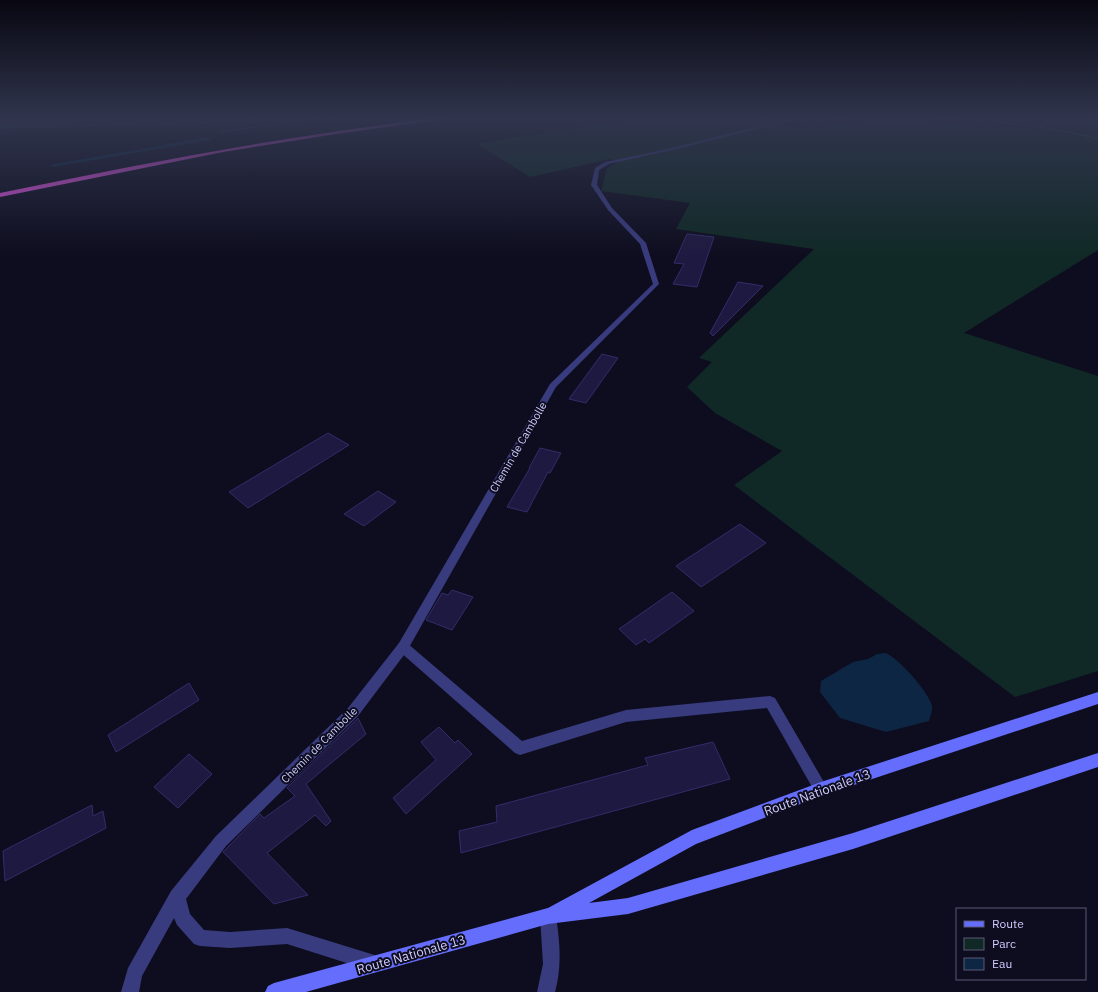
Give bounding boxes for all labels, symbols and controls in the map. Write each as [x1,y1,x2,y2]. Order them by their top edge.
street label: Chemin de Cambolle [486,399,550,495]
street label: Chemin de Cambolle [278,704,360,786]
street label: Route Nationale 13 [761,765,873,820]
legend [956,908,1086,980]
text: Route [992,916,1024,931]
street label: Route Nationale 13 [355,931,468,978]
text: Parc [992,936,1016,951]
text: Eau [992,956,1012,971]

